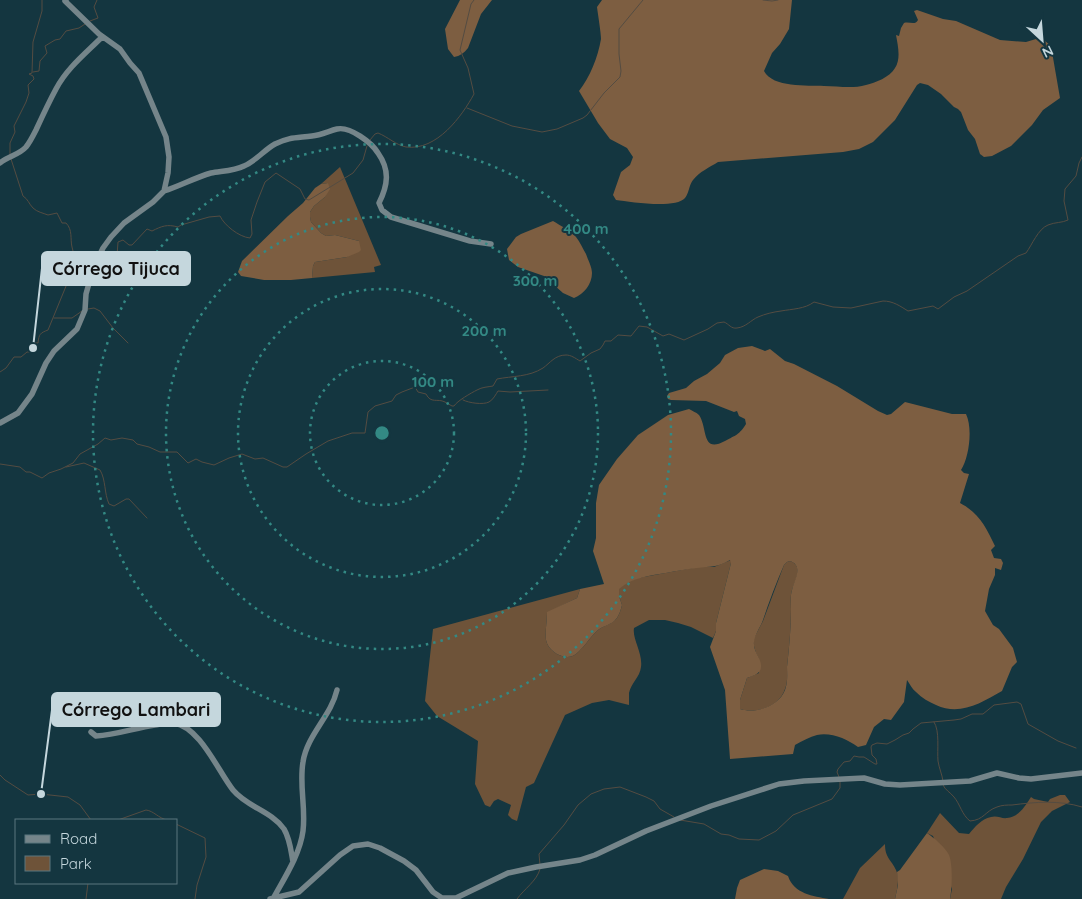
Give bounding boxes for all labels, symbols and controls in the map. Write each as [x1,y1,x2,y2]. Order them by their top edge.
north arrow [1017,15,1067,65]
text: N [1039,41,1056,62]
text: 400 m [563,219,609,238]
callout: Córrego Tijuca [42,252,190,285]
text: Córrego Tijuca [52,257,180,280]
text: 300 m [513,271,557,290]
text: 200 m [462,321,507,340]
text: 100 m [412,372,454,391]
centre of rings [373,424,391,442]
callout: Córrego Lambari [52,693,220,726]
text: Córrego Lambari [62,698,210,721]
legend [15,819,178,884]
text: Road [60,829,97,848]
text: Park [60,854,92,873]

